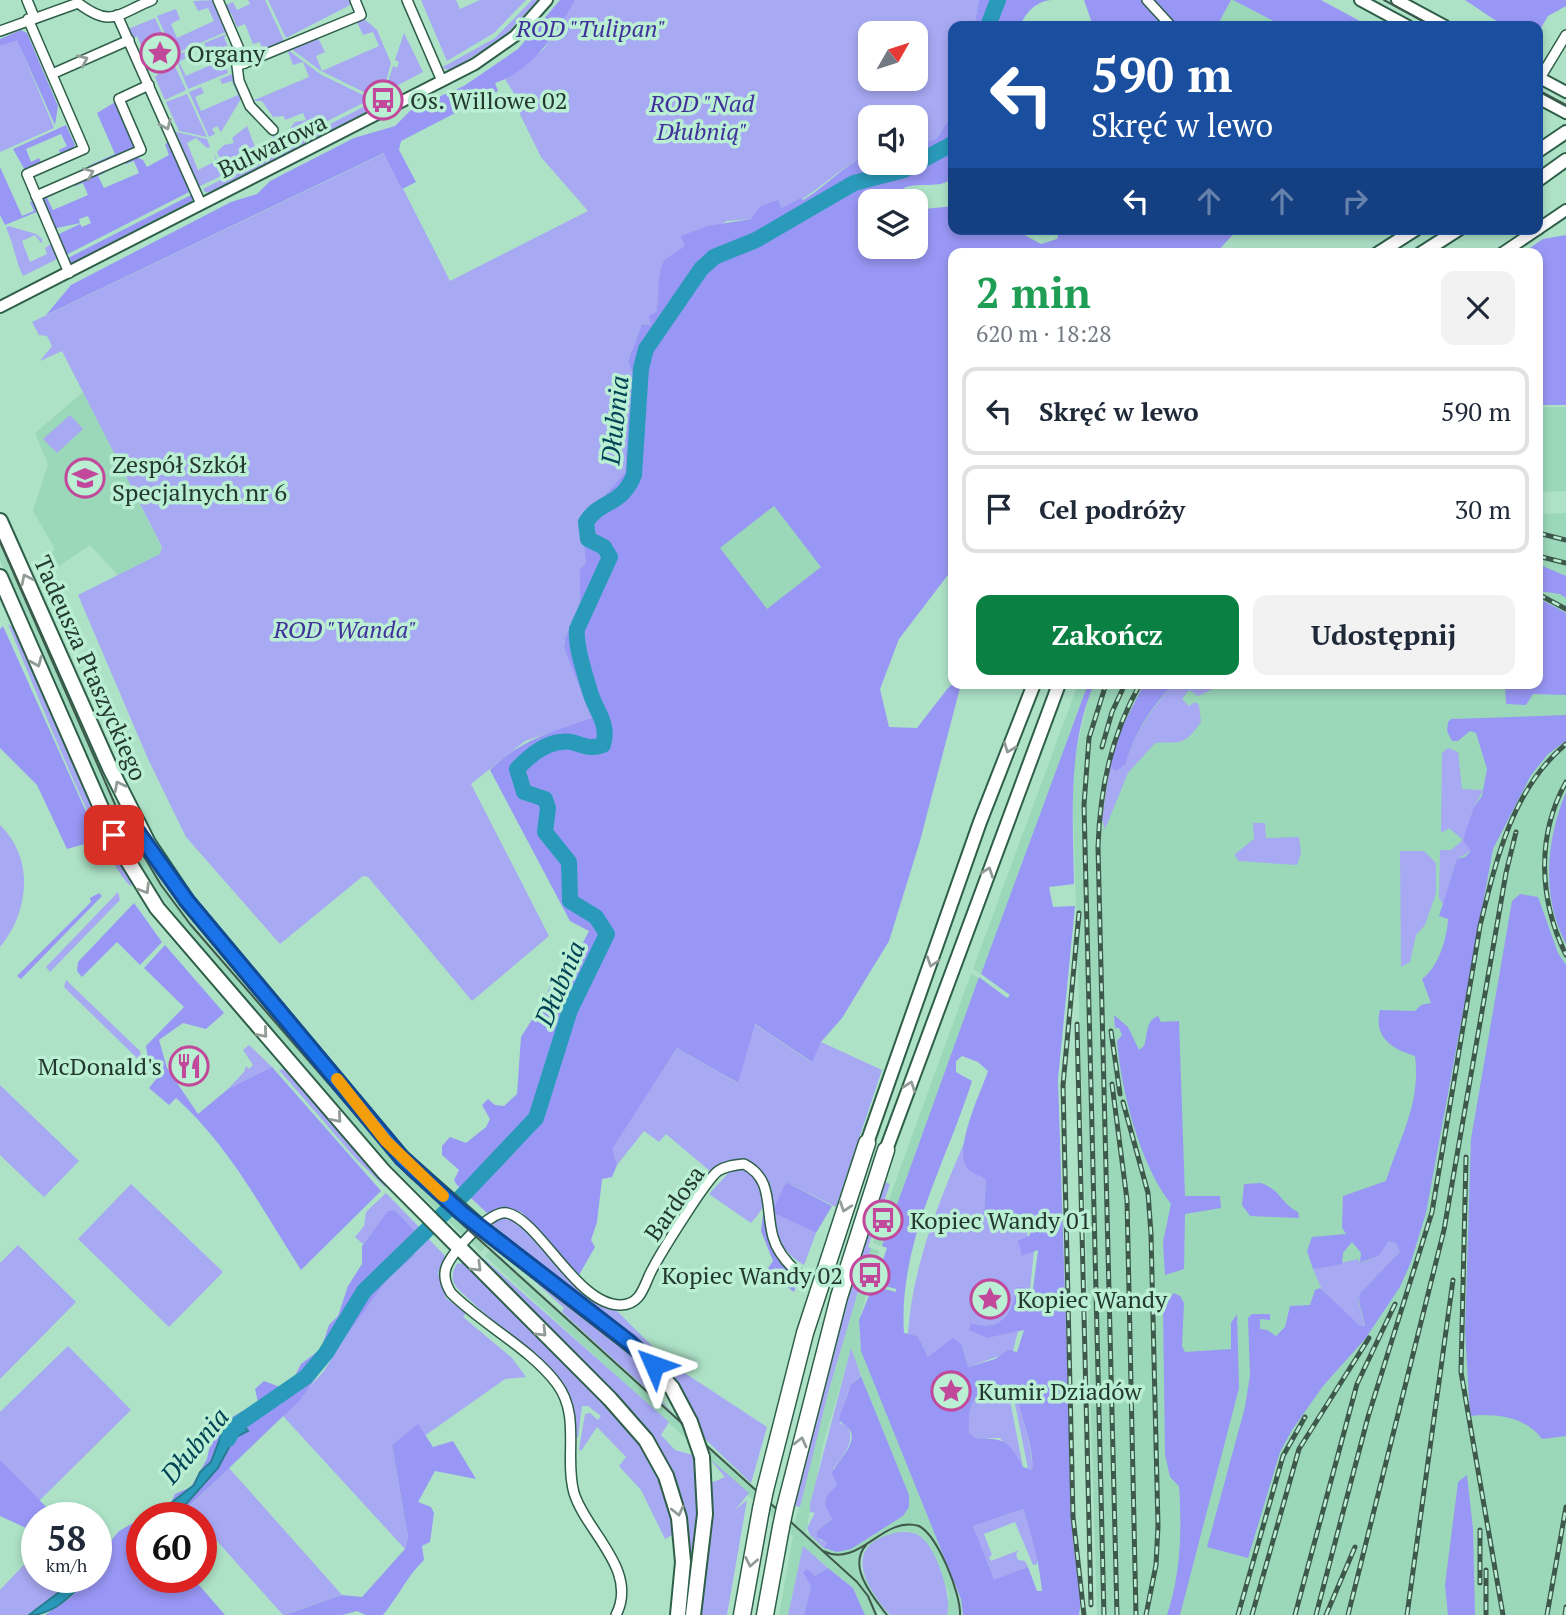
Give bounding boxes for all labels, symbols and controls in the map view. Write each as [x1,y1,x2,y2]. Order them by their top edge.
park label: ROD "Tulipan" [515,12,666,44]
north arrow [858,21,928,91]
map controls [858,21,928,259]
place icon: Organy [139,32,181,74]
place label: Organy [187,37,266,69]
text: 590 m [1091,41,1233,106]
icon: left [976,49,1067,140]
one-way arrow [76,54,89,68]
bus stop icon: Os. Willowe 02 [362,79,404,121]
place label: Os. Willowe 02 [410,84,567,116]
park label: ROD "Nad Dłubnią" [649,87,756,147]
text: Skręć w lewo [1091,104,1273,146]
street label: Bulwarowa [212,105,332,185]
button: sound [858,105,928,175]
one-way arrow [158,117,172,130]
one-way arrow [82,167,94,181]
icon: left [1117,182,1155,220]
icon: ahead [1190,182,1228,220]
icon: ahead [1263,182,1301,220]
icon: right [1336,182,1374,220]
button: layers [858,189,928,259]
text: 2 min [976,264,1091,320]
button: close [1441,271,1515,345]
text: 620 m · 18:28 [976,318,1111,349]
water label: Dłubnia [592,374,636,467]
icon: left [980,392,1018,430]
text: Skręć w lewo [1039,394,1199,428]
text: 590 m [1441,394,1511,428]
place label: Zespół Szkół Specjalnych nr 6 [112,448,287,508]
school or university icon: Zespół Szkół Specjalnych nr 6 [64,457,106,499]
icon: arrive [980,490,1018,528]
text: Cel podróży [1039,492,1185,526]
text: 30 m [1455,492,1511,526]
street label: Tadeusza Ptaszyckiego [27,550,155,786]
one-way arrow [20,574,34,586]
button: Zakończ [976,595,1239,675]
button: Udostępnij [1253,595,1515,675]
park label: ROD "Wanda" [273,613,416,645]
one-way arrow [29,654,43,667]
one-way arrow [1003,741,1017,753]
one-way arrow [113,781,127,793]
pin [84,805,144,865]
icon: arrive [95,816,133,854]
one-way arrow [979,867,993,879]
one-way arrow [136,882,149,895]
water label: Dłubnia [526,935,592,1032]
one-way arrow [926,955,940,967]
one-way arrow [255,1025,267,1038]
restaurant icon: McDonald's [168,1045,210,1087]
place label: McDonald's [38,1050,162,1082]
one-way arrow [902,1080,916,1092]
one-way arrow [329,1110,341,1123]
street label: Bardosa [636,1159,712,1247]
bus stop icon: Kopiec Wandy 01 [862,1199,904,1241]
one-way arrow [839,1200,853,1213]
place label: Kopiec Wandy 01 [910,1204,1092,1236]
bus stop icon: Kopiec Wandy 02 [849,1254,891,1296]
one-way arrow [468,1258,481,1271]
place label: Kopiec Wandy 02 [661,1259,843,1291]
place icon: Kopiec Wandy [969,1278,1011,1320]
place label: Kopiec Wandy [1017,1283,1168,1315]
one-way arrow [534,1324,547,1337]
position arrow [617,1328,691,1402]
place icon: Kumir Dziadów [930,1370,972,1412]
place label: Kumir Dziadów [978,1375,1142,1407]
water label: Dłubnia [152,1400,236,1491]
one-way arrow [793,1436,807,1448]
speed limit sign: 60 [126,1502,217,1593]
one-way arrow [669,1505,684,1517]
text: 58 [47,1515,86,1561]
text: km/h [46,1553,87,1577]
one-way arrow [745,1556,760,1568]

